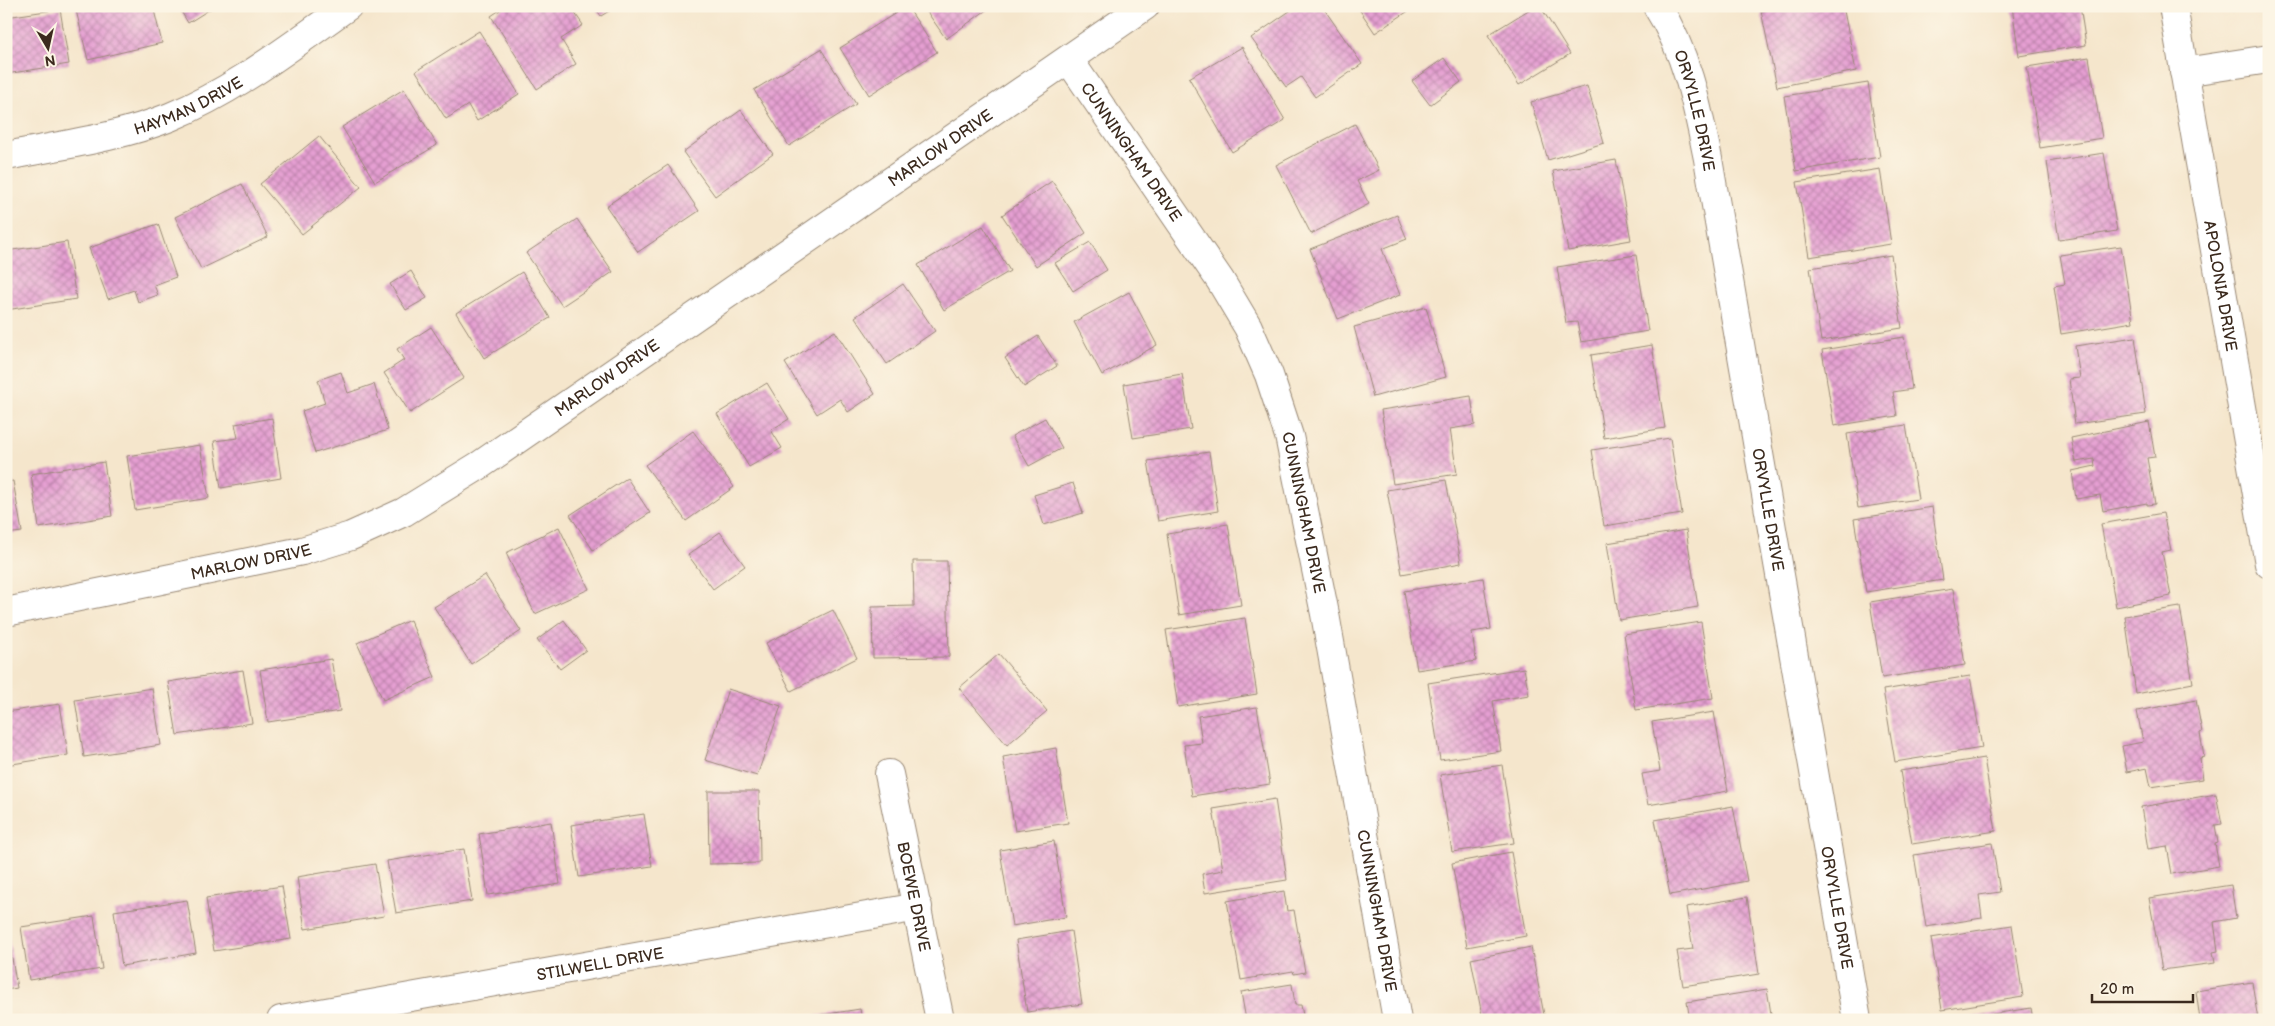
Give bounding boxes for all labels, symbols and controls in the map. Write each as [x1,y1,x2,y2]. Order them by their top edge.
north arrow [22,22,72,72]
street label: ORVYLLE DRIVE [1669,48,1718,173]
text: N [43,51,56,70]
street label: HAYMAN DRIVE [132,73,247,140]
street label: CUNNINGHAM DRIVE [1076,79,1185,225]
street label: MARLOW DRIVE [885,106,997,191]
street label: APOLONIA DRIVE [2199,219,2240,353]
street label: MARLOW DRIVE [552,336,664,421]
street label: CUNNINGHAM DRIVE [1277,430,1329,595]
street label: ORVYLLE DRIVE [1747,447,1787,573]
street label: MARLOW DRIVE [189,541,314,585]
street label: CUNNINGHAM DRIVE [1352,828,1400,993]
street label: BOEWE DRIVE [892,840,934,953]
street label: ORVYLLE DRIVE [1816,845,1856,971]
street label: STILWELL DRIVE [535,944,665,985]
scale bar [2092,971,2194,1003]
text: 20 m [2100,980,2134,999]

